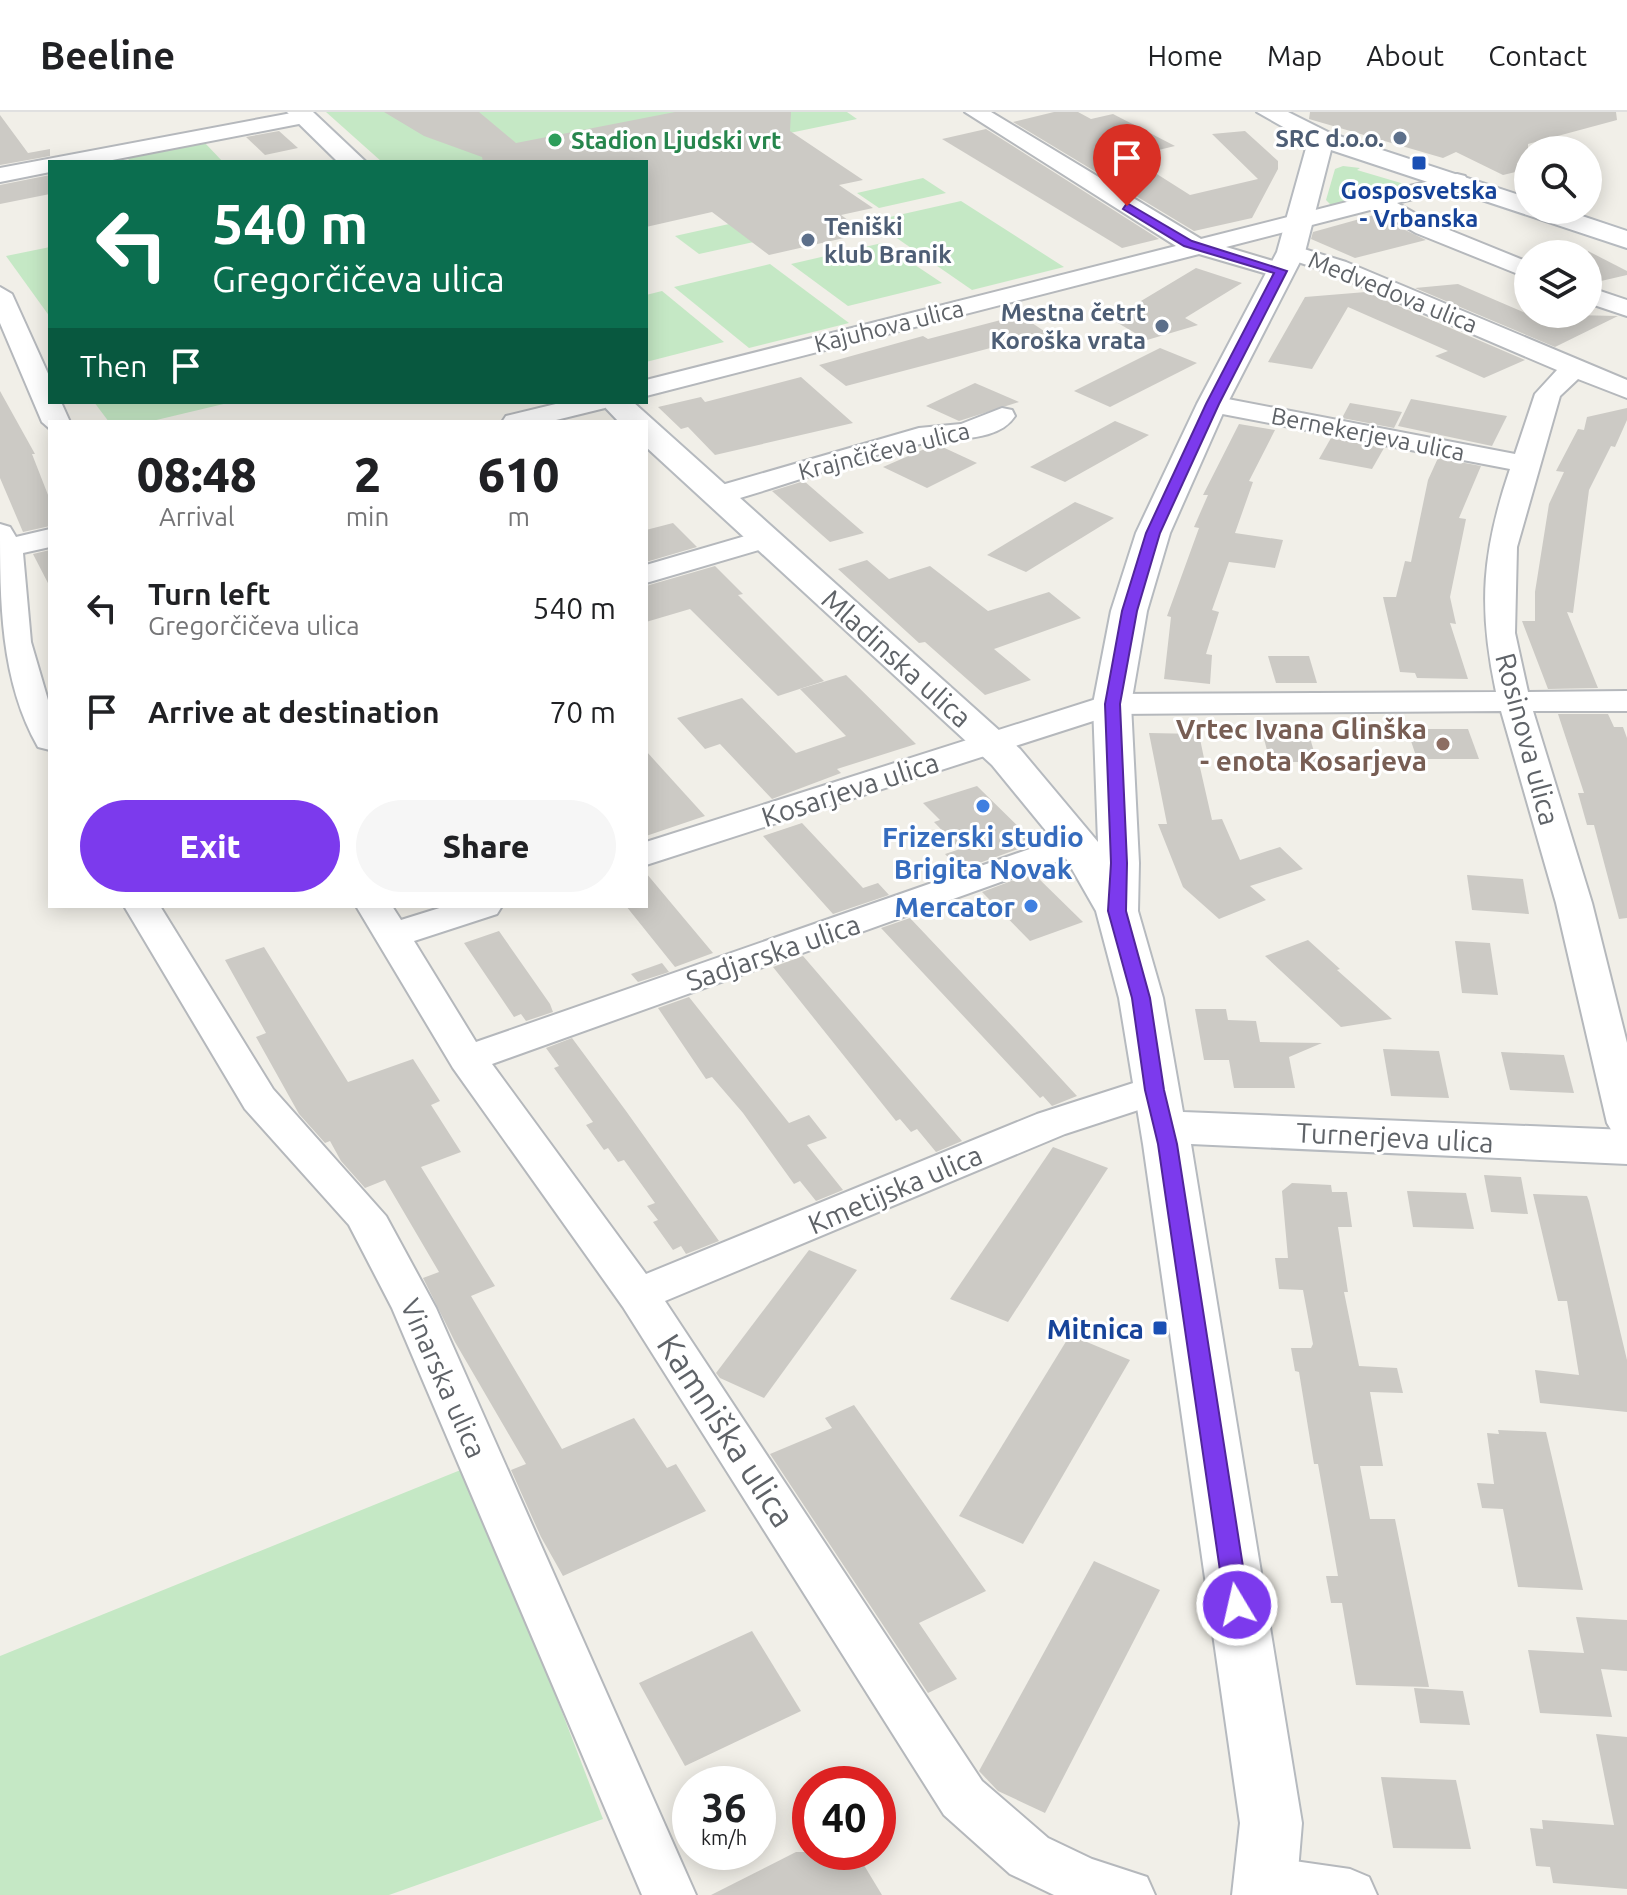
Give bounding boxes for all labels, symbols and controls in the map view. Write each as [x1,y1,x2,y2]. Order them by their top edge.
text: Beeline [40,34,175,76]
text: Home [1148,40,1223,71]
text: Map [1267,40,1322,71]
text: About [1366,40,1444,71]
text: Contact [1488,40,1587,71]
pin [1093,124,1161,206]
place label: SRC d.o.o. [1275,125,1384,152]
place label: Stadion Ljudski vrt [571,127,781,154]
marker: SRC d.o.o. [1391,129,1409,147]
marker: Stadion Ljudski vrt [546,131,564,149]
icon: arrive [1105,136,1149,180]
map controls [1514,136,1602,328]
button: search [1514,136,1602,224]
marker: Gosposvetska - Vrbanska [1410,154,1428,172]
place label: Gosposvetska - Vrbanska [1341,177,1497,232]
icon: left [80,192,184,296]
text: 540 m [212,192,368,255]
place label: Teniški klub Branik [824,213,952,268]
marker: Teniški klub Branik [799,231,817,249]
button: layers [1514,240,1602,328]
street label: Medvedova ulica [1305,246,1481,338]
text: Gregorčičeva ulica [212,258,505,299]
street label: Kajuhova ulica [812,294,966,358]
place label: Mestna četrt Koroška vrata [990,299,1146,354]
marker: Mestna četrt Koroška vrata [1153,317,1171,335]
icon: arrive [164,344,208,388]
text: Then [80,349,148,383]
street label: Bernekerjeva ulica [1269,402,1467,466]
street label: Krajnčičeva ulica [796,417,972,485]
text: 08:48 [137,447,257,501]
text: 2 [354,447,381,501]
text: 610 [478,447,559,501]
text: Arrival [159,502,235,531]
text: min [346,502,389,531]
text: m [507,502,530,531]
text: Turn left [148,577,270,611]
street label: Mladinska ulica [816,583,978,733]
icon: left [80,586,124,630]
text: 540 m [532,591,616,625]
text: Gregorčičeva ulica [148,611,360,640]
street label: Rosinova ulica [1490,650,1566,828]
icon: arrive [80,690,124,734]
text: Arrive at destination [148,695,440,729]
text: 70 m [549,695,616,729]
place label: Vrtec Ivana Glinška - enota Kosarjeva [1176,713,1427,776]
marker: Vrtec Ivana Glinška - enota Kosarjeva [1434,735,1452,753]
street label: Kosarjeva ulica [758,746,942,832]
marker: Frizerski studio Brigita Novak [974,797,992,815]
button: Exit [80,800,340,892]
button: Share [356,800,616,892]
place label: Frizerski studio Brigita Novak [882,821,1084,884]
place label: Mercator [894,891,1015,922]
marker: Mercator [1022,897,1040,915]
street label: Sadjarska ulica [682,908,864,996]
street label: Turnerjeva ulica [1296,1116,1494,1158]
street label: Kmetijska ulica [803,1138,987,1240]
street label: Vinarska ulica [395,1294,493,1462]
place label: Mitnica [1047,1313,1144,1344]
marker: Mitnica [1151,1319,1169,1337]
street label: Kamniška ulica [651,1327,803,1533]
position arrow [1195,1563,1279,1647]
speed limit sign: 40 [792,1766,896,1870]
text: 36 [701,1785,747,1830]
text: km/h [701,1826,747,1849]

